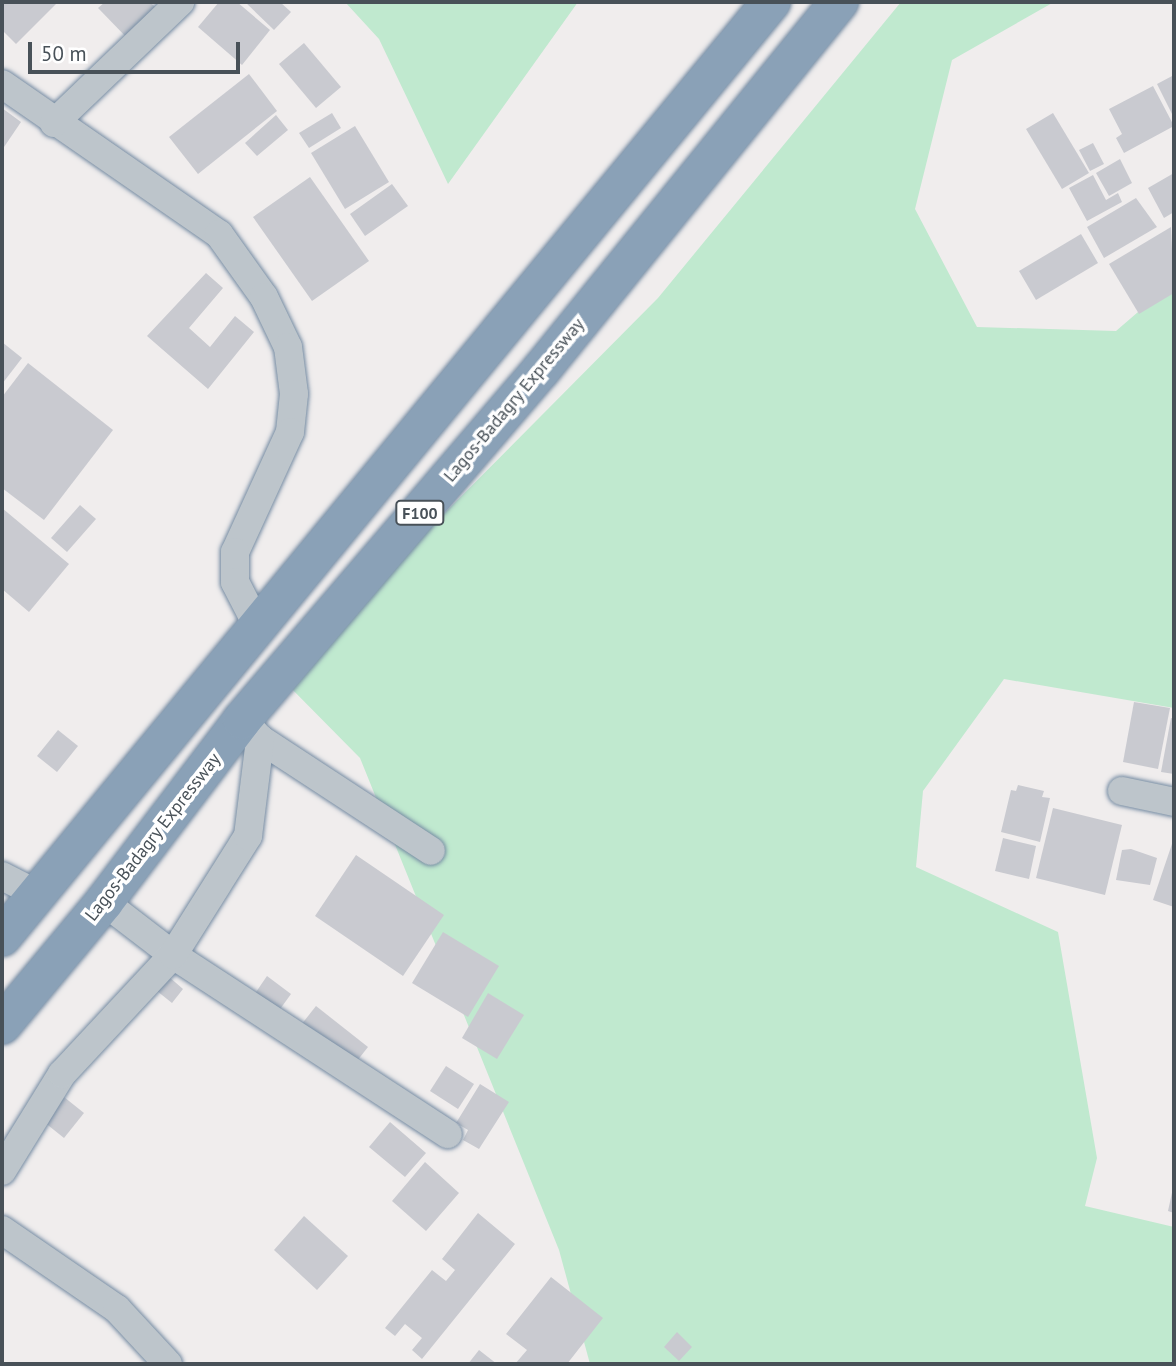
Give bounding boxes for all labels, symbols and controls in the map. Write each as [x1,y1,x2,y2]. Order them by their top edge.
scale bar [32,28,243,72]
text: 50 m [41,40,87,67]
street label: Lagos-Badagry Expressway [439,313,589,487]
road number: F100 [394,500,446,526]
street label: Lagos-Badagry Expressway [80,748,226,926]

